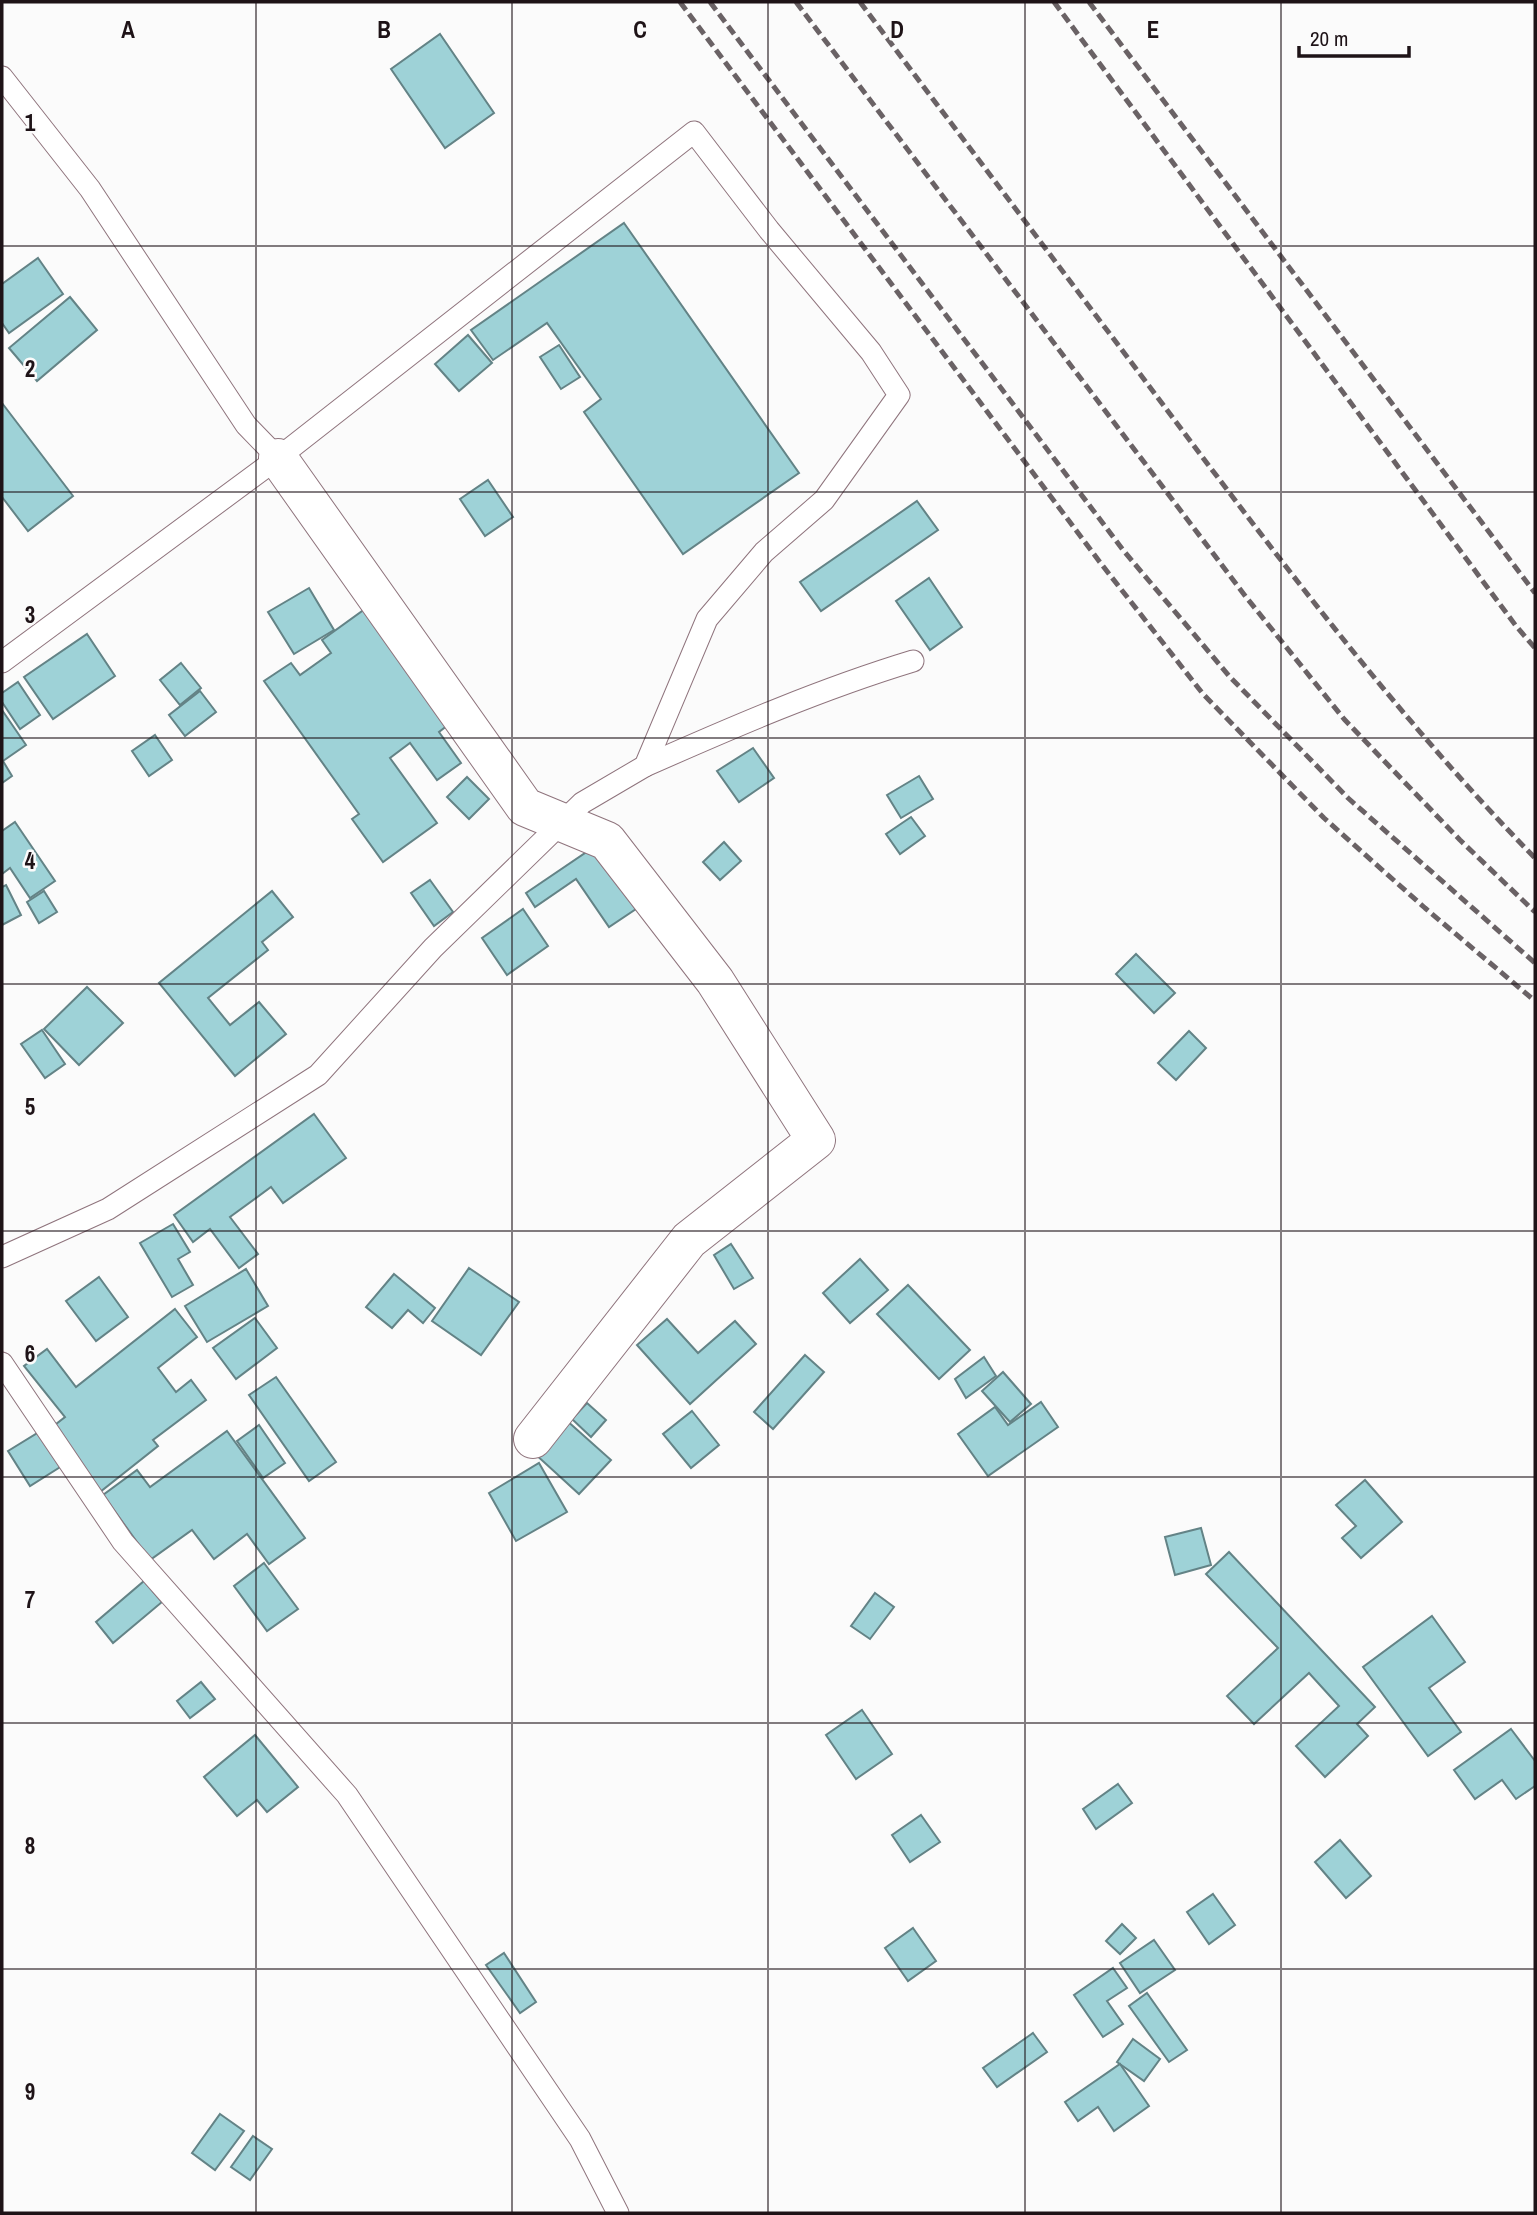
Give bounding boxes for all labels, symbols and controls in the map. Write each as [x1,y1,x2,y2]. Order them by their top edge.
text: A [121,14,135,45]
text: B [377,14,391,45]
text: C [633,14,647,45]
text: D [890,14,904,45]
text: E [1147,14,1159,45]
scale bar [1299,14,1409,58]
text: 20 m [1310,24,1348,53]
text: 1 [25,107,36,138]
text: 2 [25,353,35,384]
text: 3 [25,599,35,630]
text: 4 [25,845,36,876]
text: 5 [25,1091,35,1122]
text: 6 [25,1338,35,1369]
text: 7 [25,1584,35,1615]
text: 8 [25,1830,35,1861]
text: 9 [25,2076,35,2107]

